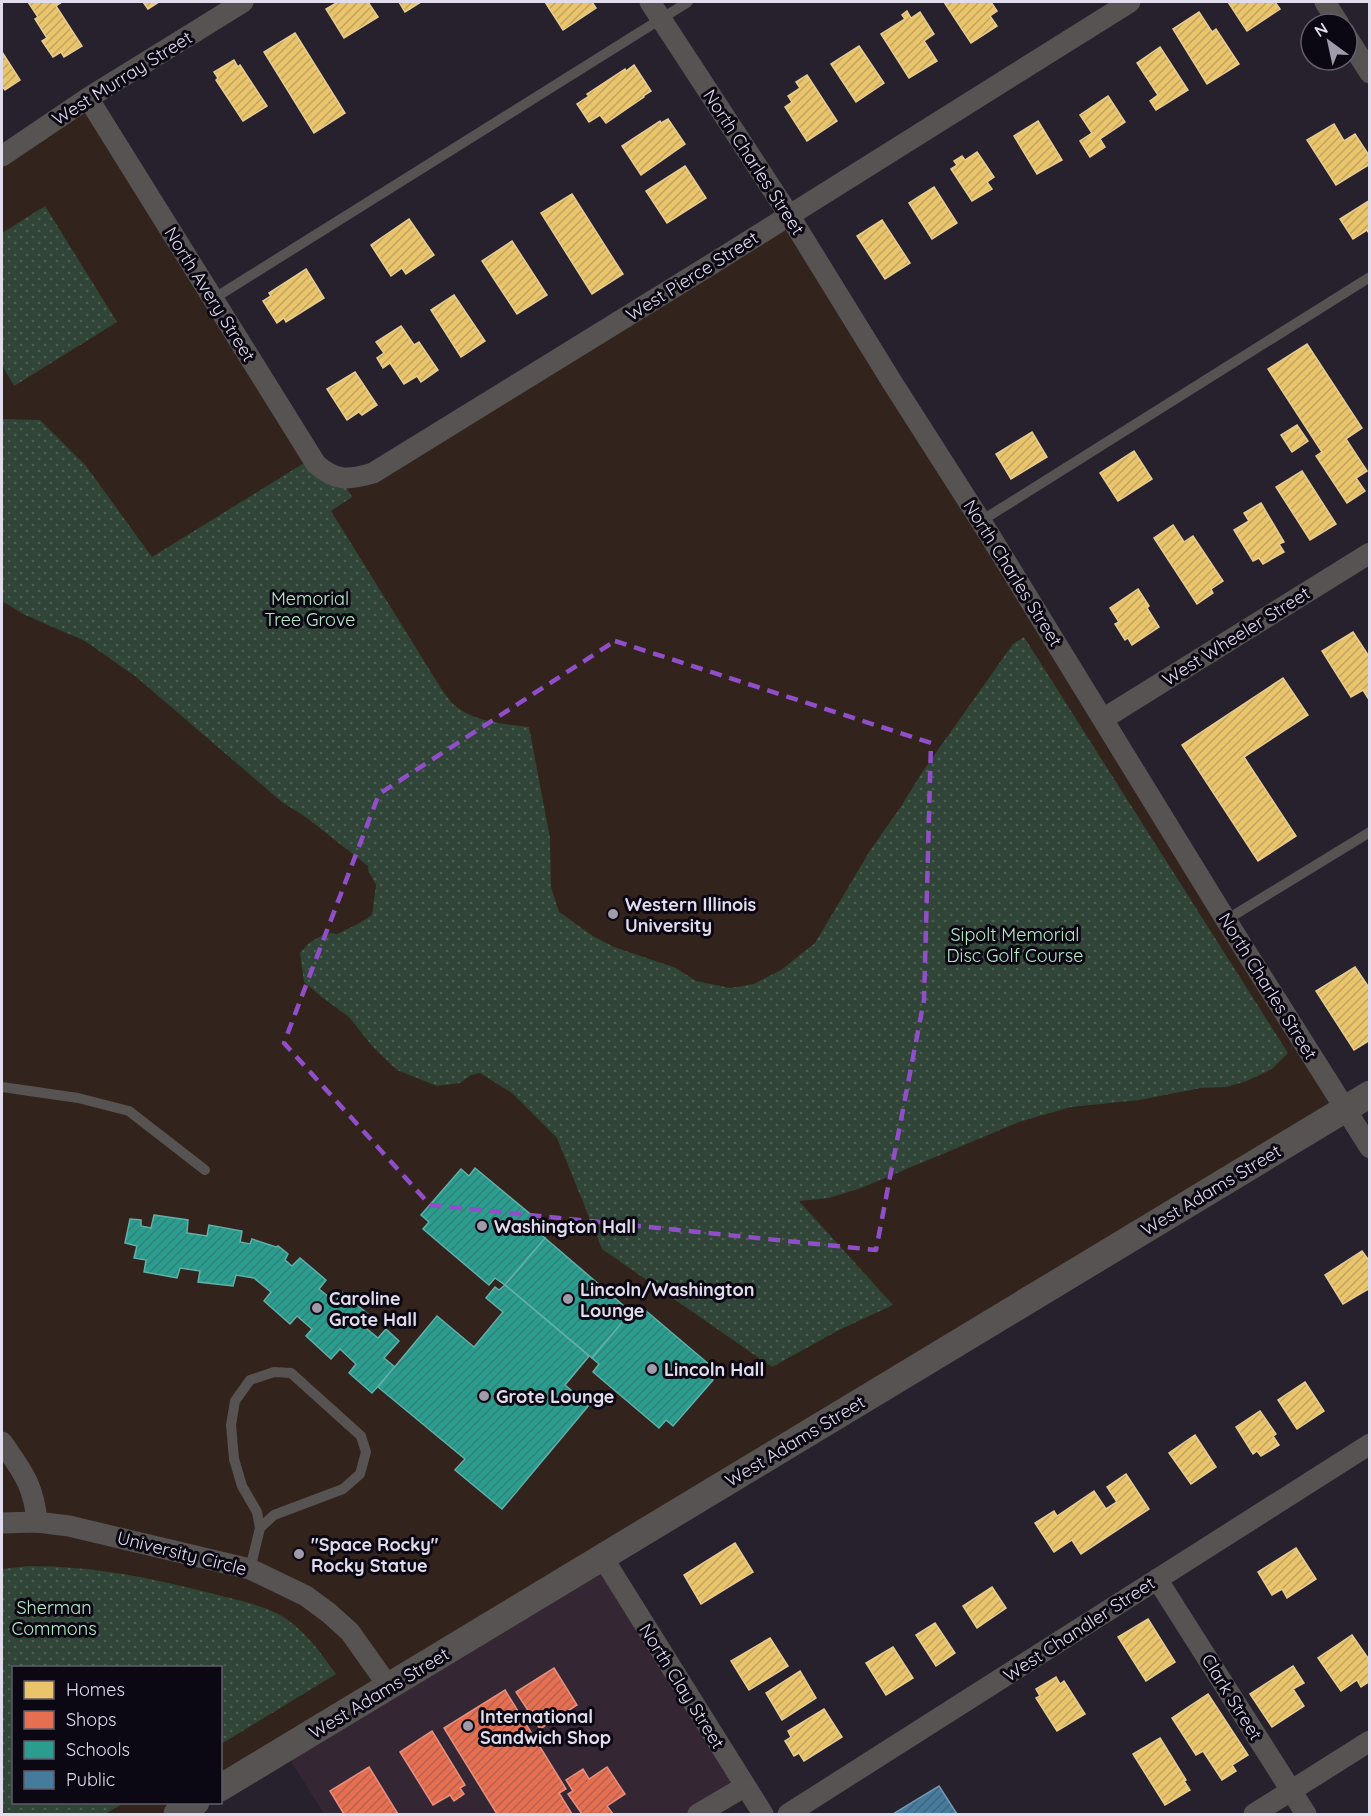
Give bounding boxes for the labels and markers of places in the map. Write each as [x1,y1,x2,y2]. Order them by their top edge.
place label: Western Illinois University [625,893,757,937]
marker: Western Illinois University [606,907,620,921]
place label: Washington Hall [494,1215,636,1238]
marker: Washington Hall [475,1219,489,1233]
place label: Lincoln/Washington Lounge [580,1278,755,1322]
place label: Caroline Grote Hall [329,1287,417,1331]
marker: Lincoln/Washington Lounge [561,1292,575,1306]
marker: Caroline Grote Hall [310,1301,324,1315]
place label: Lincoln Hall [664,1358,764,1381]
marker: Lincoln Hall [645,1362,659,1376]
place label: Grote Lounge [496,1385,615,1408]
marker: Grote Lounge [477,1389,491,1403]
place label: "Space Rocky" Rocky Statue [311,1533,439,1577]
marker: "Space Rocky" Rocky Statue [292,1547,306,1561]
place label: International Sandwich Shop [480,1705,611,1749]
marker: International Sandwich Shop [461,1719,475,1733]

